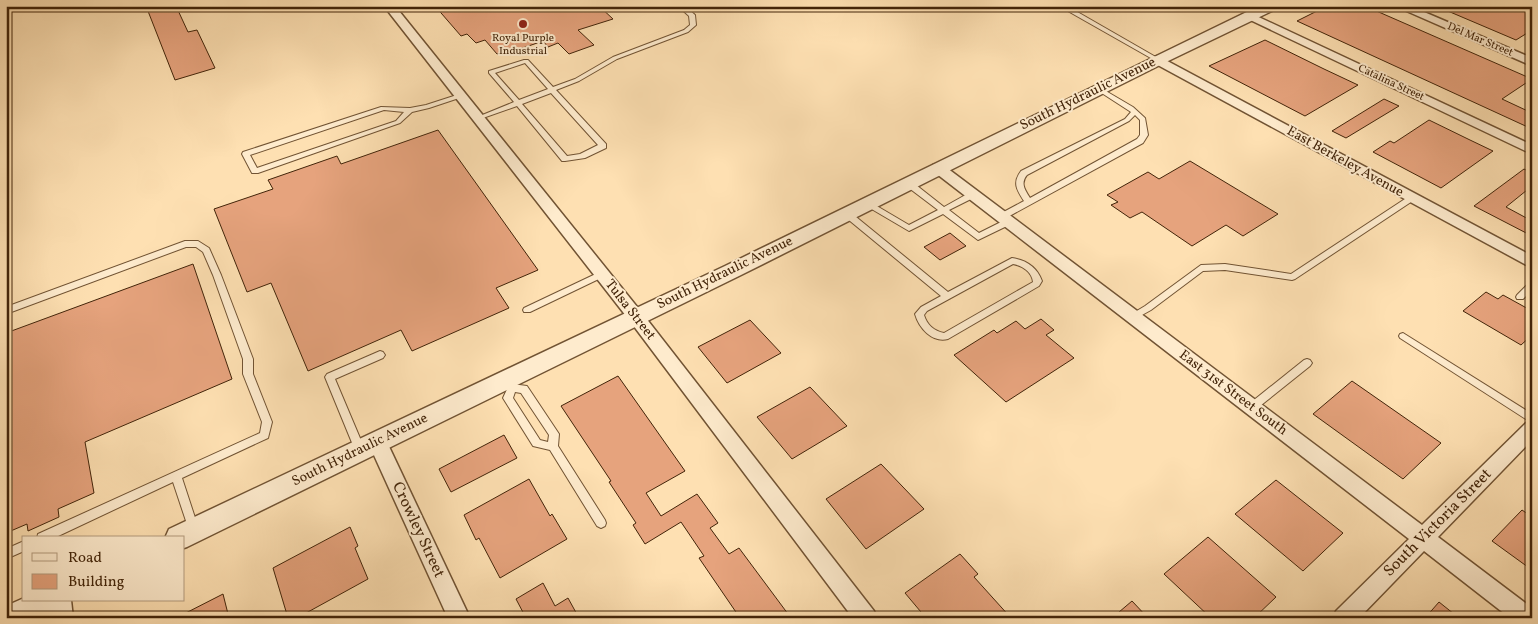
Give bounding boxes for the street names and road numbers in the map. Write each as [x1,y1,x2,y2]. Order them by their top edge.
street label: Del Mar Street [1445,19,1515,61]
street label: South Hydraulic Avenue [1017,53,1159,135]
street label: Catalina Street [1355,61,1427,105]
street label: East Berkeley Avenue [1283,122,1407,202]
street label: South Hydraulic Avenue [654,232,796,314]
street label: Tulsa Street [600,276,660,344]
street label: East 31st Street South [1175,346,1291,440]
street label: South Hydraulic Avenue [289,409,431,491]
street label: South Victoria Street [1379,464,1497,582]
street label: Crowley Street [386,478,450,582]

